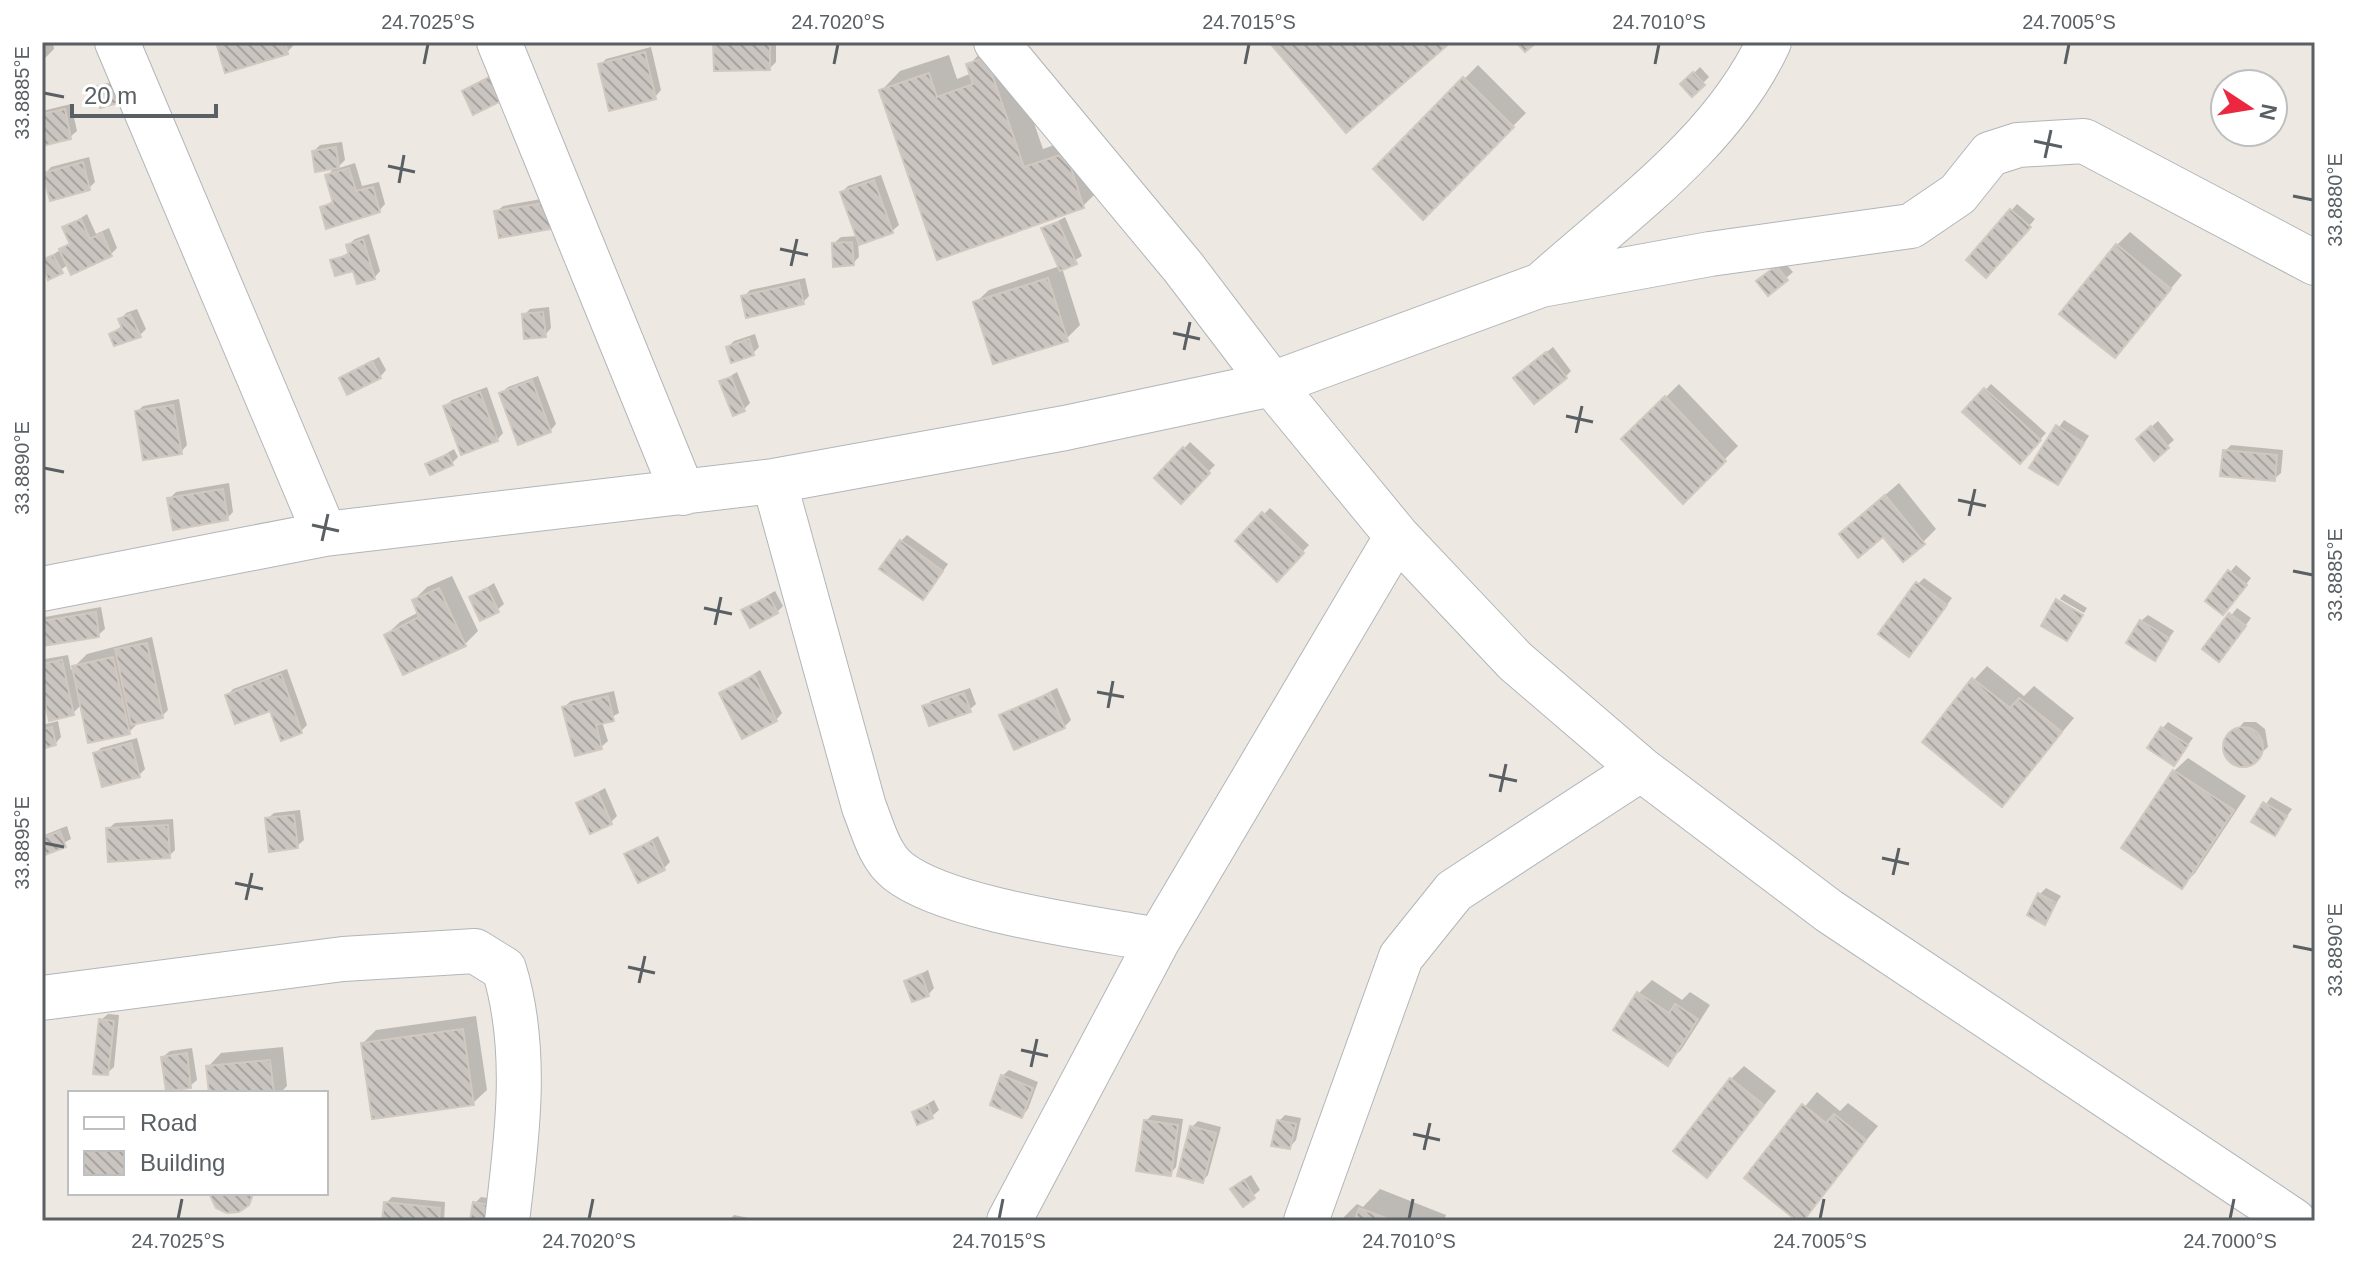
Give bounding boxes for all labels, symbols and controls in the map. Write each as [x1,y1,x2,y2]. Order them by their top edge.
text: 24.7025°S [381,11,475,33]
text: 24.7020°S [791,11,885,33]
text: 24.7015°S [1202,11,1296,33]
text: 24.7010°S [1612,11,1706,33]
text: 24.7005°S [2022,11,2116,33]
text: 33.8885°E [11,46,33,140]
scale bar [72,68,216,118]
north arrow [2209,68,2289,148]
text: 20 m [84,82,137,109]
text: N [2254,102,2282,122]
text: 33.8880°E [2324,153,2346,247]
text: 33.8890°E [11,421,33,515]
text: 33.8885°E [2324,528,2346,622]
text: 33.8895°E [11,796,33,890]
text: 33.8890°E [2324,903,2346,997]
legend [68,1091,328,1195]
text: Road [140,1109,197,1136]
text: Building [140,1149,225,1176]
text: 24.7025°S [131,1230,225,1252]
text: 24.7020°S [542,1230,636,1252]
text: 24.7015°S [952,1230,1046,1252]
text: 24.7010°S [1362,1230,1456,1252]
text: 24.7005°S [1773,1230,1867,1252]
text: 24.7000°S [2183,1230,2277,1252]

